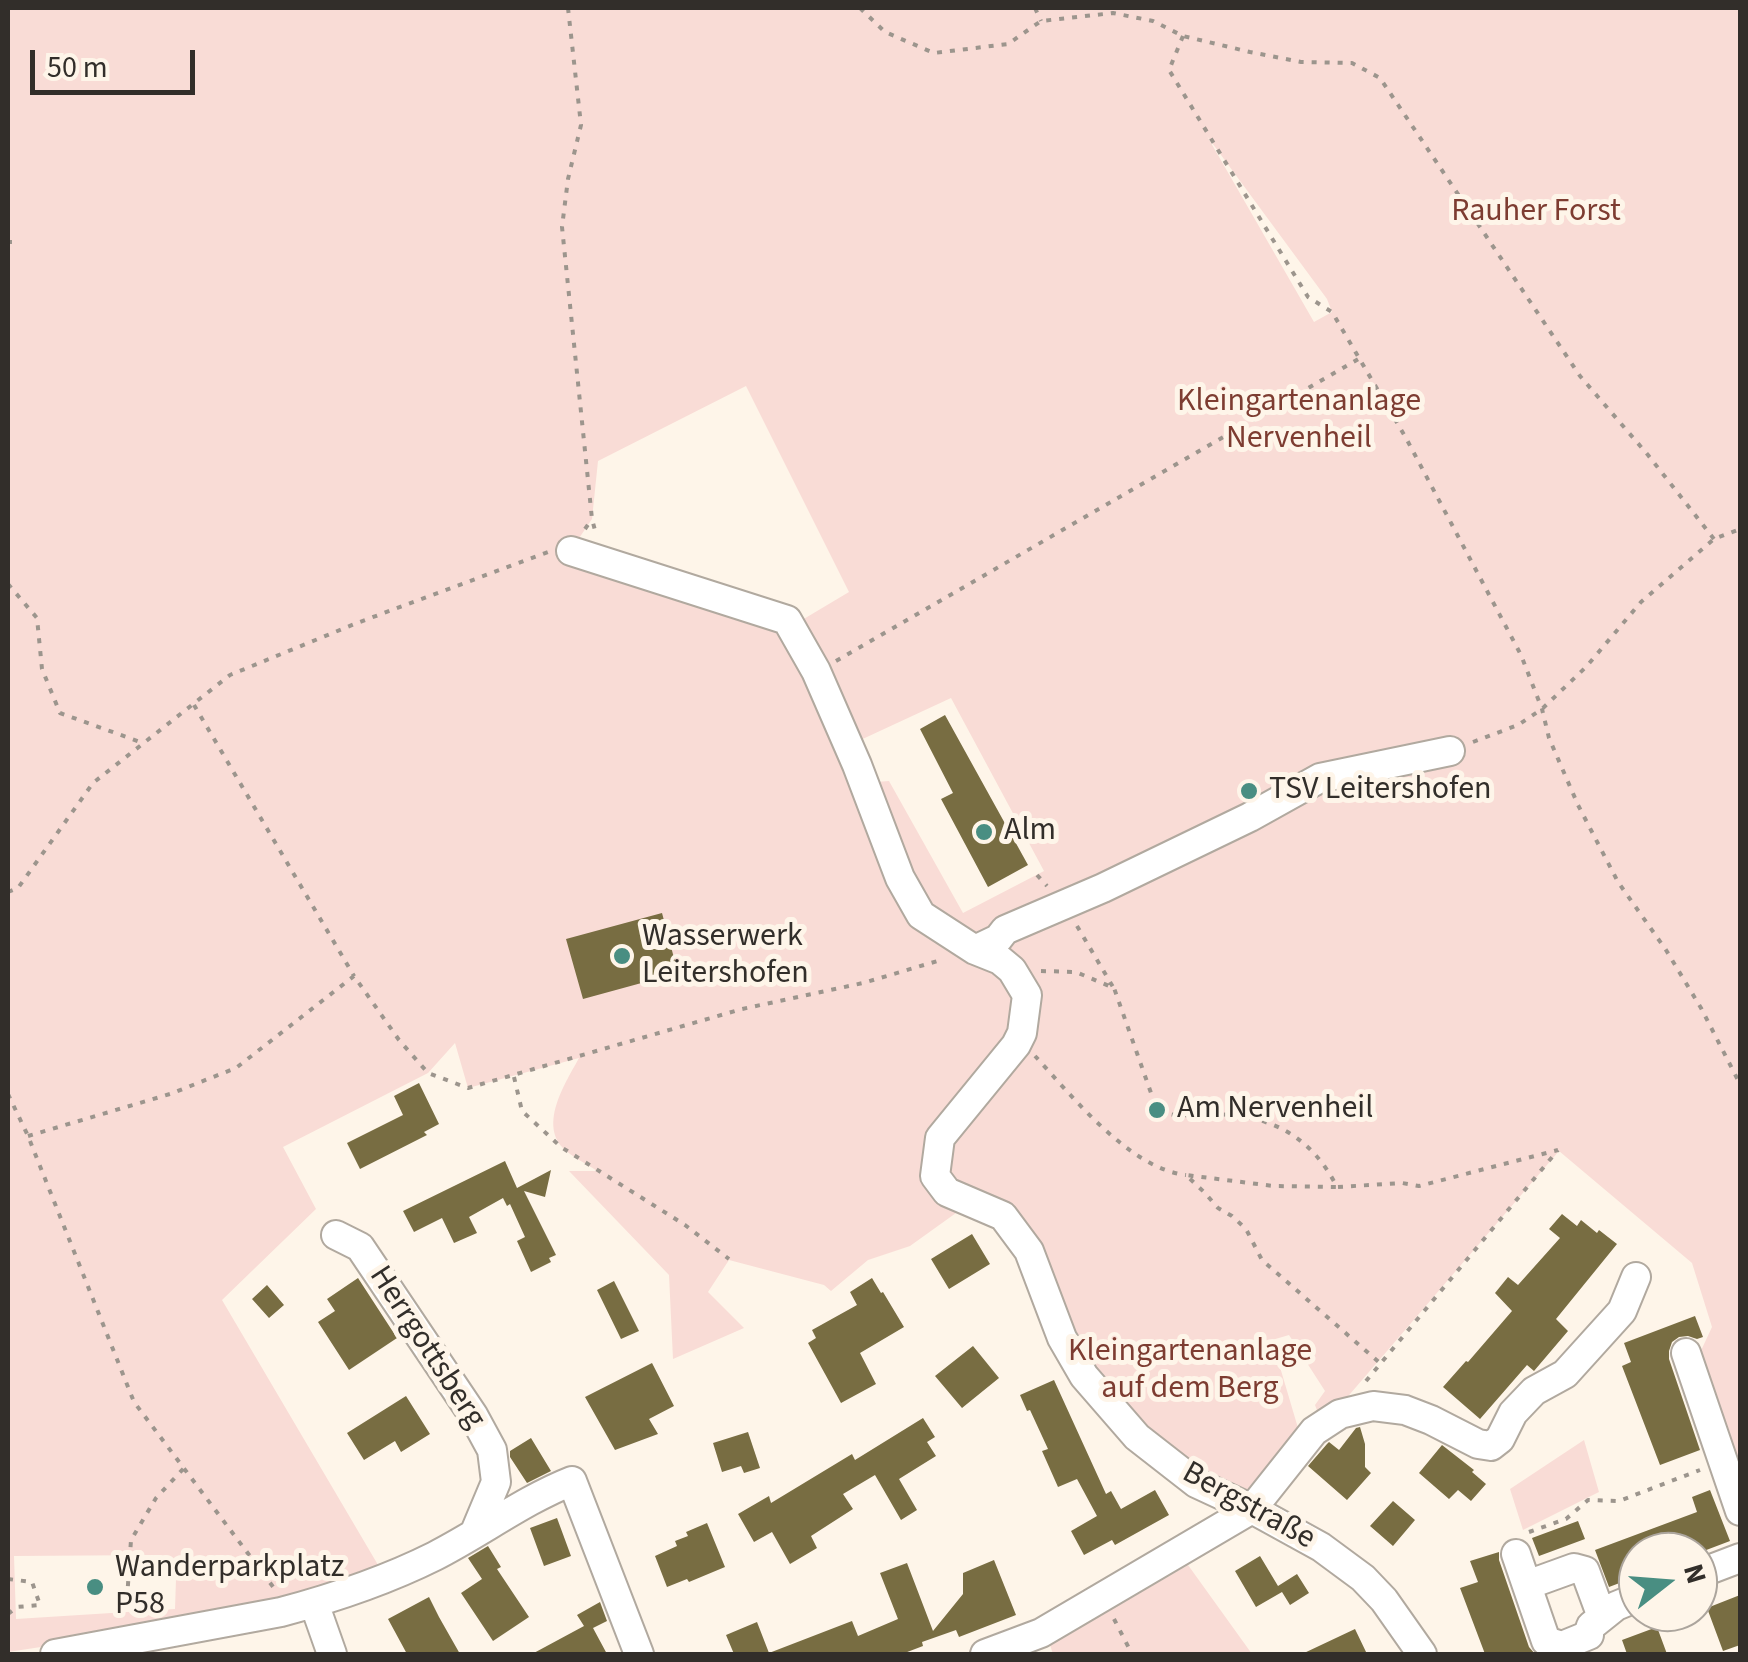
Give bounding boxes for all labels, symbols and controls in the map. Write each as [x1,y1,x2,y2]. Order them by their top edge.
scale bar [35,30,200,92]
text: 50 m [47,46,108,89]
park label: Rauher Forst [1451,194,1621,232]
park label: Kleingartenanlage Nervenheil [1177,384,1421,459]
place label: TSV Leitershofen [1269,772,1492,810]
marker: TSV Leitershofen [1238,780,1260,802]
place label: Alm [1004,813,1056,851]
marker: Alm [973,821,995,843]
place label: Wasserwerk Leitershofen [642,919,809,994]
marker: Wasserwerk Leitershofen [611,945,633,967]
place label: Am Nervenheil [1177,1091,1373,1129]
marker: Am Nervenheil [1146,1099,1168,1121]
street label: Herrgottsberg [359,1260,493,1436]
park label: Kleingartenanlage auf dem Berg [1068,1334,1312,1409]
street label: Bergstraße [1175,1455,1321,1559]
north arrow [1618,1532,1718,1632]
place label: Wanderparkplatz P58 [115,1550,344,1625]
text: N [1673,1559,1717,1589]
marker: Wanderparkplatz P58 [84,1576,106,1598]

